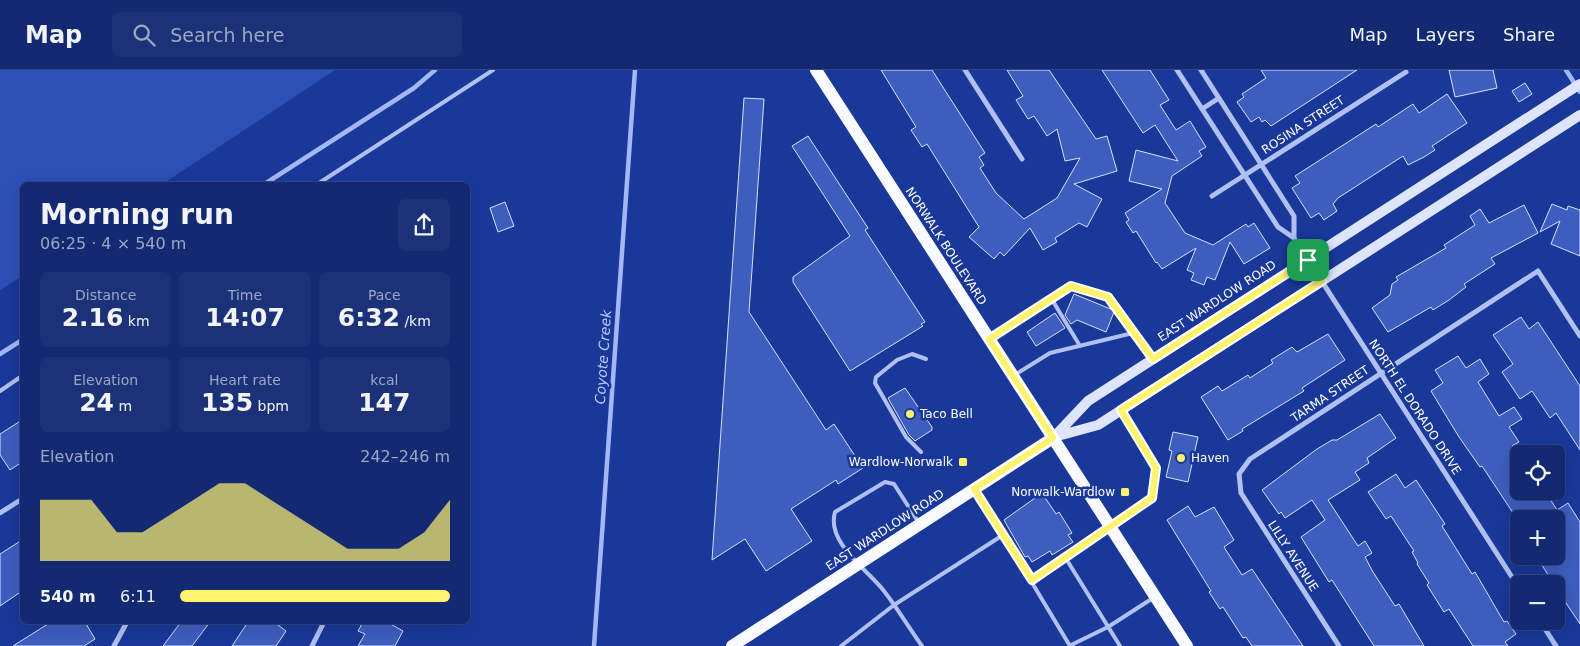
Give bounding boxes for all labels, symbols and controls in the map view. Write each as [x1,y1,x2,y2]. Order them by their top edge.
search box [112,12,462,57]
text: Map [25,21,82,49]
icon: search [130,21,158,49]
text: Search here [170,24,284,46]
text: Map [1349,24,1387,45]
text: Layers [1415,24,1475,45]
text: Share [1503,24,1555,45]
street label: ROSINA STREET [1259,93,1348,157]
street label: NORWALK BOULEVARD [903,184,989,308]
text: Morning run [40,198,234,231]
button: share [398,199,450,251]
text: 06:25 · 4 × 540 m [40,234,186,253]
pin [1287,239,1329,281]
icon: arrive [1294,246,1322,274]
street label: EAST WARDLOW ROAD [1155,258,1279,344]
text: Distance [75,287,136,303]
text: Time [228,287,262,303]
text: Pace [368,287,401,303]
text: 2.16 [62,303,123,332]
text: 14:07 [205,303,285,332]
text: 6:32 [338,303,400,332]
water label: Coyote Creek [592,308,614,405]
text: km [123,313,150,329]
text: /km [400,313,431,329]
street label: NORTH EL DORADO DRIVE [1366,337,1464,477]
street label: TARMA STREET [1287,362,1372,426]
text: Elevation [73,372,138,388]
text: Heart rate [209,372,281,388]
text: kcal [370,372,398,388]
text: 24 [79,388,114,417]
text: 135 [201,388,253,417]
text: 147 [358,388,410,417]
text: m [114,398,132,414]
text: bpm [253,398,289,414]
place label: Taco Bell [919,407,973,421]
marker: Taco Bell [904,408,916,420]
map controls [1510,445,1565,630]
button: locate [1510,445,1565,500]
text: Elevation [40,447,114,466]
text: 242–246 m [360,447,450,466]
place label: Haven [1191,451,1229,465]
marker: Haven [1175,452,1187,464]
place label: Wardlow-Norwalk [849,455,953,469]
marker: Wardlow-Norwalk [957,456,969,468]
place label: Norwalk-Wardlow [1011,485,1115,499]
marker: Norwalk-Wardlow [1119,486,1131,498]
street label: EAST WARDLOW ROAD [823,487,947,573]
button: + [1510,510,1565,565]
street label: LILLY AVENUE [1265,518,1321,594]
button: − [1510,575,1565,630]
text: 540 m [40,587,96,606]
text: 6:11 [120,587,156,606]

